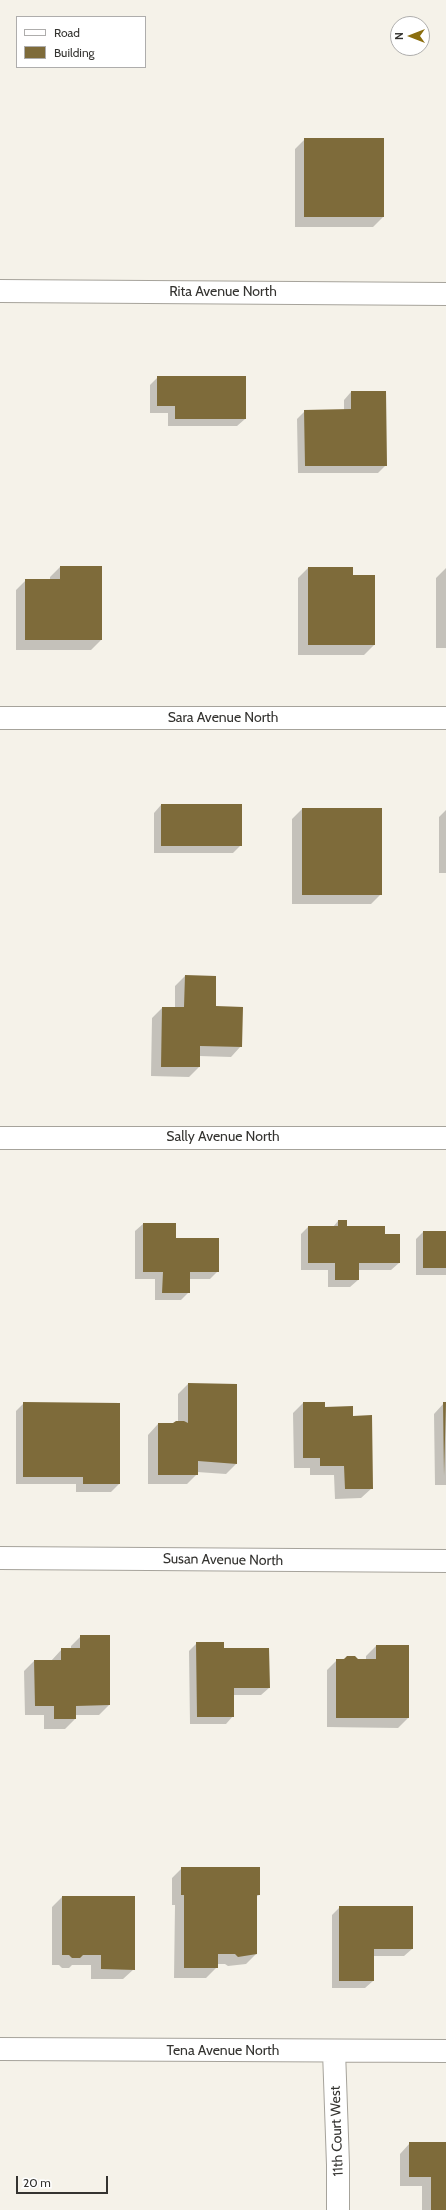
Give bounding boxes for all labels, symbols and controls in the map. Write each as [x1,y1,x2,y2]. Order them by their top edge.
legend [16,16,146,68]
north arrow [390,16,430,56]
text: Road [54,25,80,40]
text: N [392,32,406,40]
text: Building [54,45,95,60]
street label: Rita Avenue North [169,284,277,300]
street label: Sara Avenue North [168,710,278,726]
street label: Sally Avenue North [166,1129,280,1145]
street label: Susan Avenue North [163,1551,283,1569]
street label: Tena Avenue North [167,2043,279,2059]
street label: 11th Court West [327,2085,347,2177]
scale bar [18,2168,110,2194]
text: 20 m [23,2175,51,2190]

